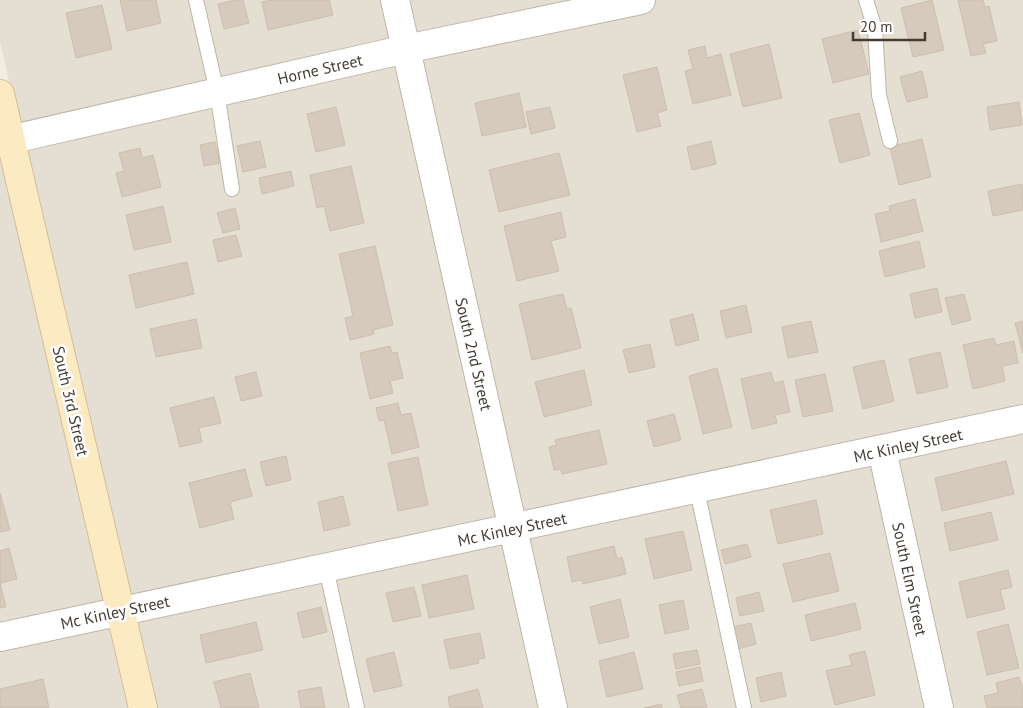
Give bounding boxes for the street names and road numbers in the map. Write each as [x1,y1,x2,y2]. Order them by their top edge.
street label: Horne Street [275,49,365,89]
street label: South 2nd Street [451,296,497,413]
street label: South 3rd Street [49,344,93,458]
street label: Mc Kinley Street [852,424,965,466]
street label: Mc Kinley Street [456,508,569,550]
street label: South Elm Street [888,520,932,638]
street label: Mc Kinley Street [59,591,172,633]

